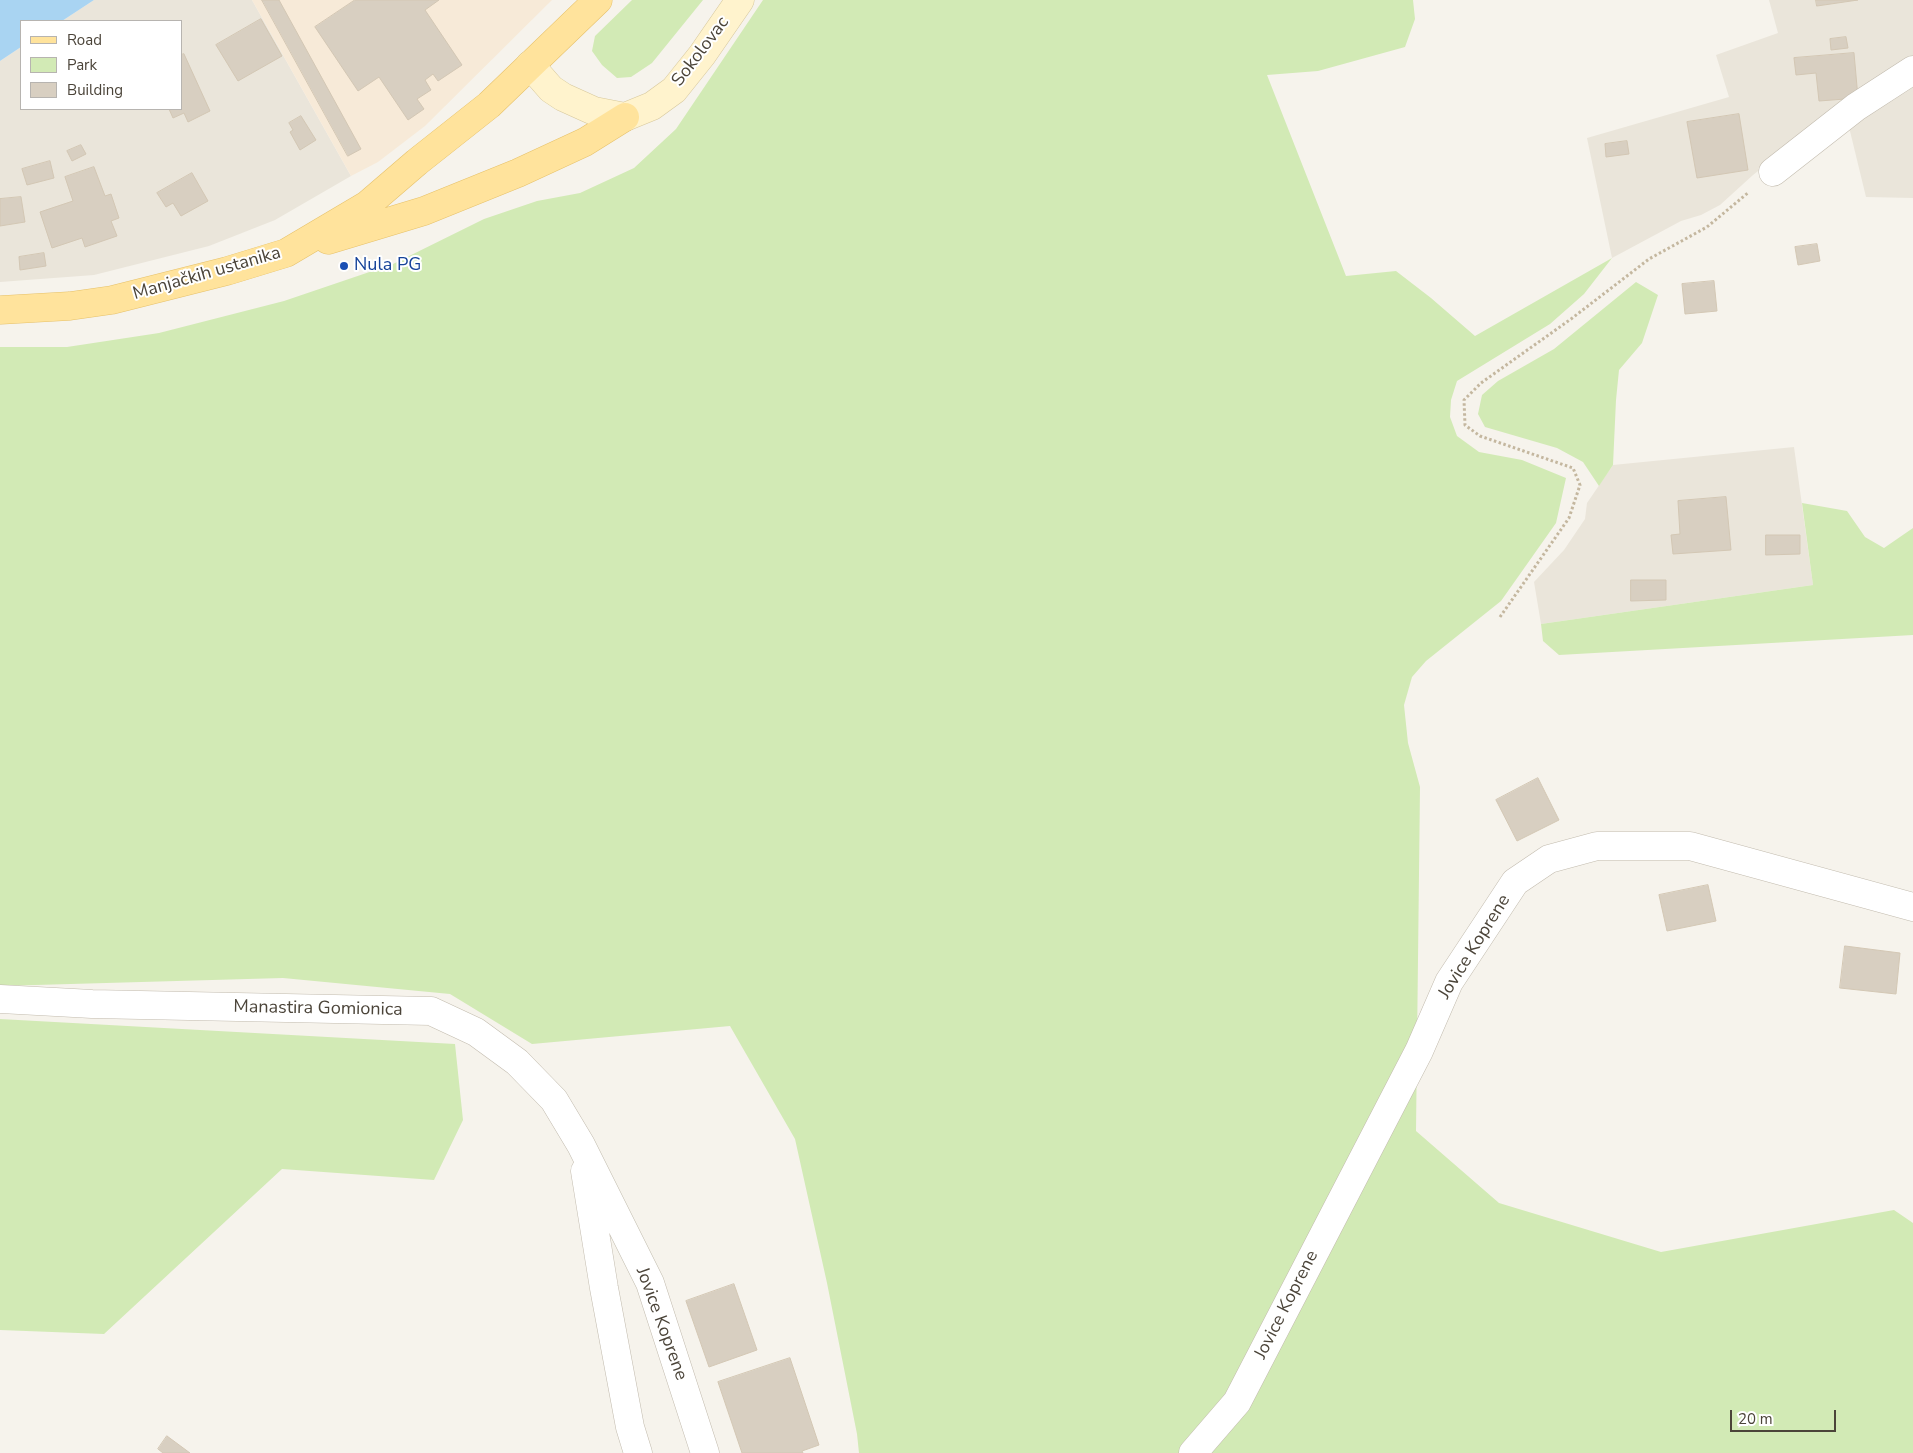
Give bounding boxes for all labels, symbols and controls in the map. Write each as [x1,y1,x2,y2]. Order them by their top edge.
street label: Sokolovac [668,13,734,91]
legend [20,20,182,110]
text: Road [67,30,102,50]
text: Park [67,55,97,75]
text: Building [67,80,123,100]
street label: Manjačkih ustanika [131,243,283,305]
place label: Nula PG [354,255,421,277]
marker: Nula PG [338,260,350,272]
street label: Jovice Koprene [1434,891,1516,1003]
street label: Manastira Gomionica [233,997,403,1021]
street label: Jovice Koprene [1250,1247,1324,1363]
street label: Jovice Koprene [631,1265,691,1383]
scale bar [1733,1400,1839,1432]
text: 20 m [1738,1409,1773,1429]

